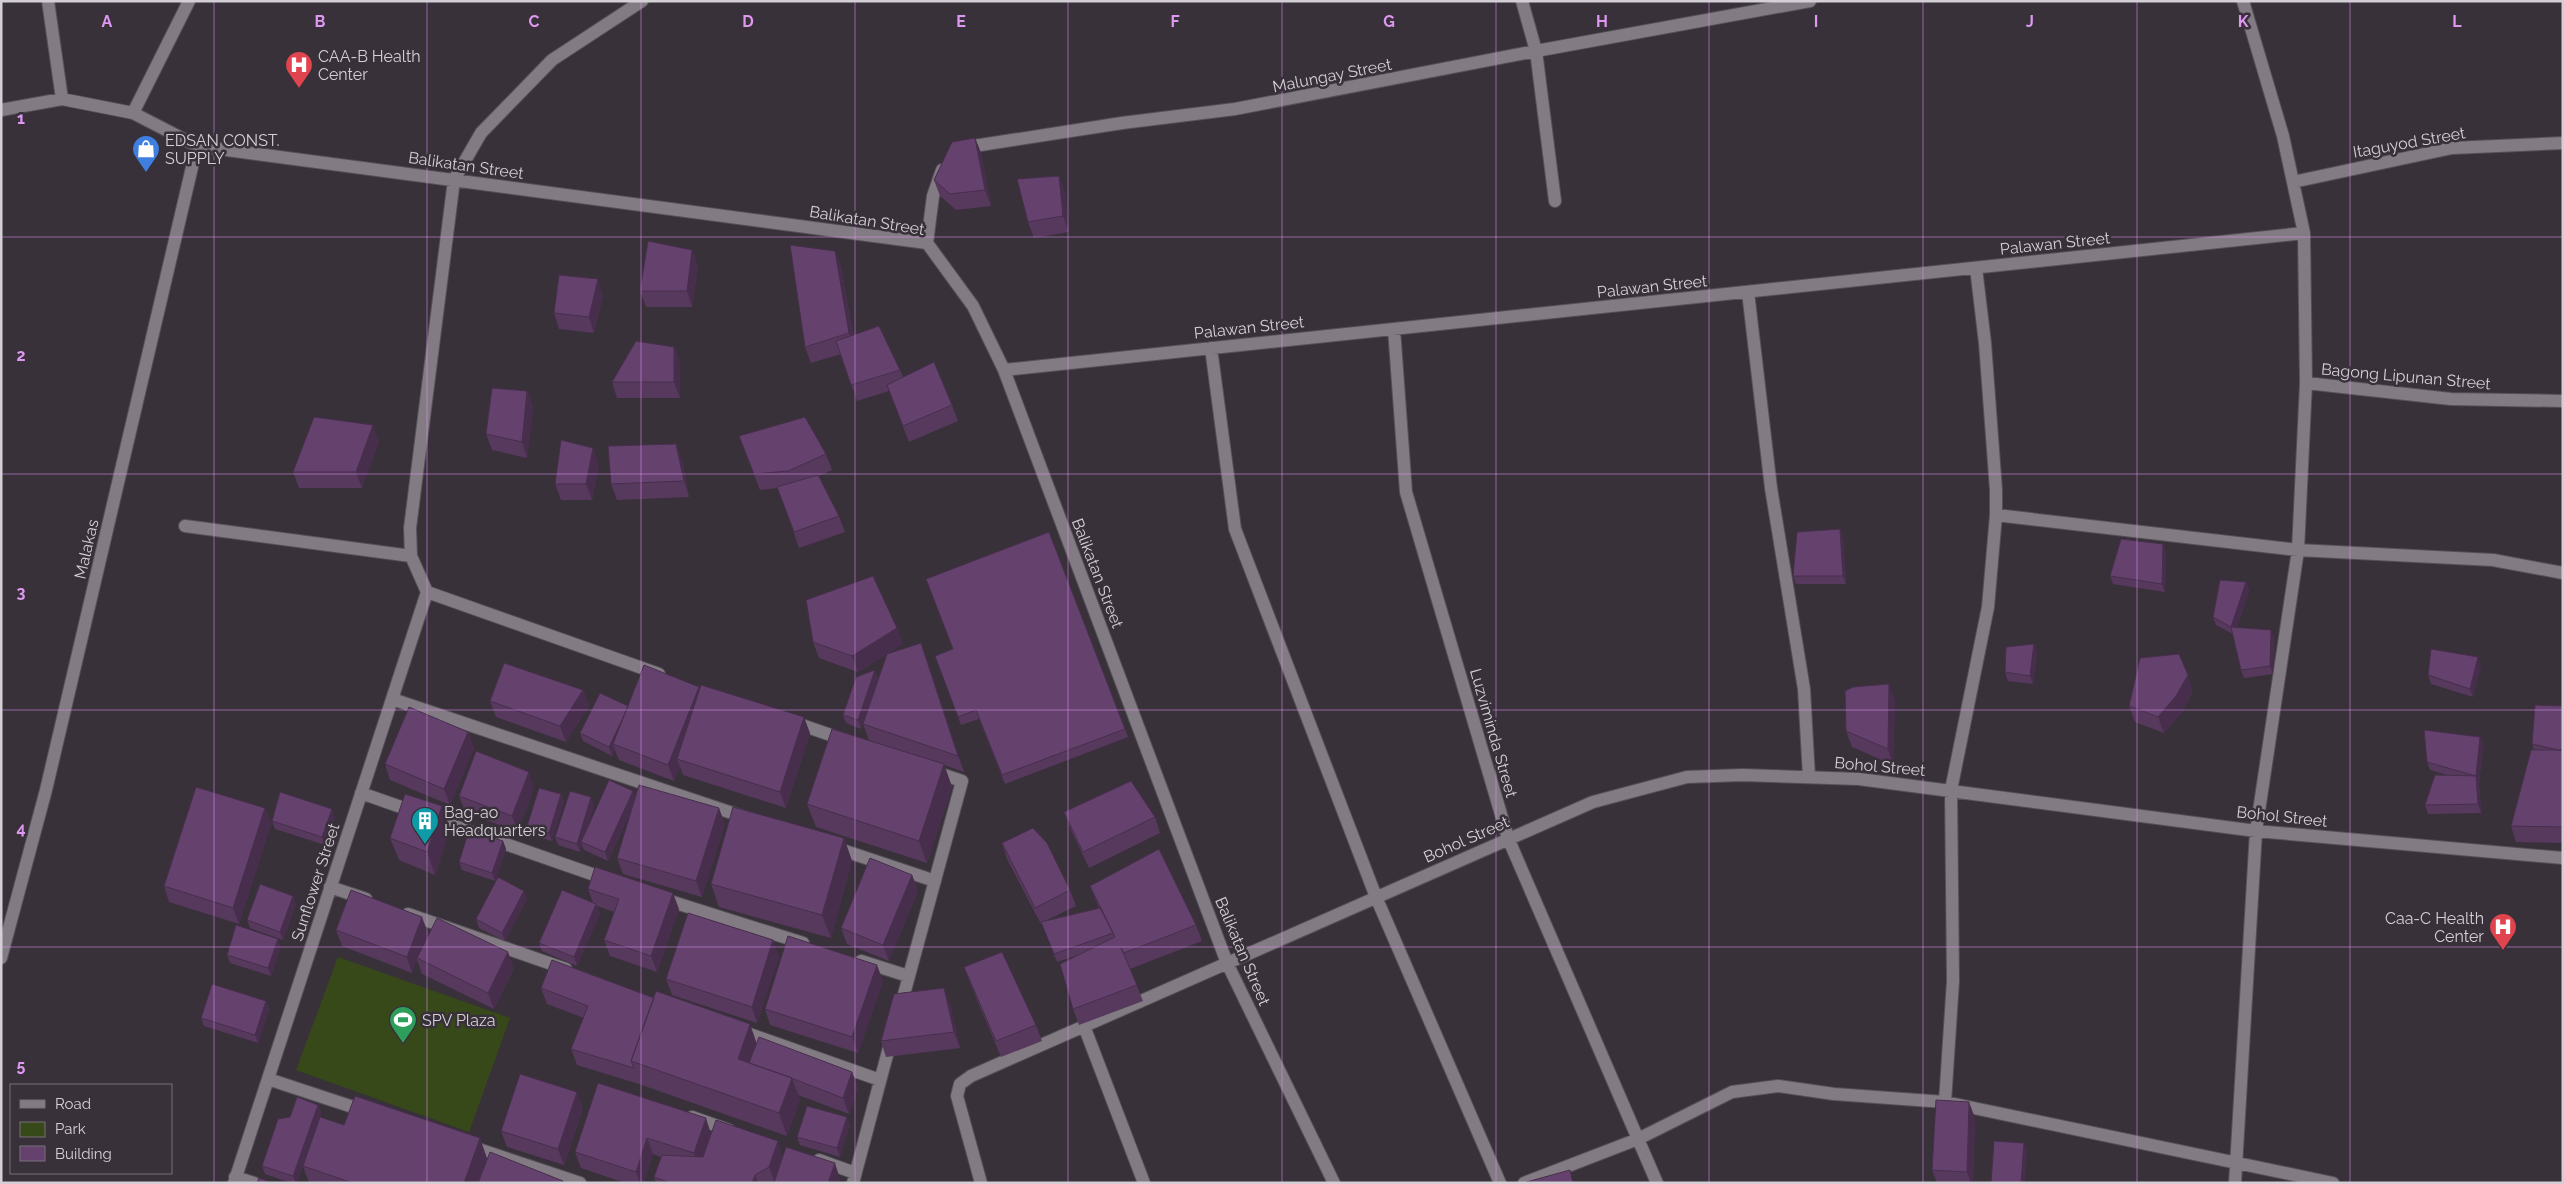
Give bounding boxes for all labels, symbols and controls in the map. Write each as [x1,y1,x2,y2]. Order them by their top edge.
text: A [102,12,113,31]
text: B [315,12,326,31]
text: C [529,12,540,31]
text: D [742,12,754,31]
text: E [956,12,966,31]
text: F [1170,12,1180,31]
text: G [1383,12,1395,31]
text: H [1596,12,1608,31]
text: I [1814,12,1818,31]
text: J [2026,12,2034,31]
text: K [2238,12,2249,31]
text: L [2452,12,2462,31]
place label: CAA-B Health Center [318,47,421,84]
hospital icon: CAA-B Health Center [284,50,314,89]
street label: Malungay Street [1271,55,1394,96]
text: 1 [17,109,25,128]
street label: Itaguyod Street [2351,123,2467,162]
place label: EDSAN CONST. SUPPLY [165,131,280,168]
shop icon: EDSAN CONST. SUPPLY [131,134,161,173]
street label: Balikatan Street [407,148,525,183]
street label: Balikatan Street [808,202,926,239]
street label: Palawan Street [1999,228,2112,259]
street label: Palawan Street [1596,271,1709,302]
street label: Palawan Street [1193,312,1306,343]
text: 2 [16,346,26,365]
street label: Bagong Lipunan Street [2320,360,2492,393]
street label: Balikatan Street [1068,516,1127,631]
street label: Malakas [70,517,103,581]
text: 3 [17,583,26,602]
street label: Luzviminda Street [1466,666,1521,800]
street label: Bohol Street [1834,753,1927,780]
street label: Bohol Street [2236,802,2329,831]
place label: Bag-ao Headquarters [444,803,546,840]
building icon: Bag-ao Headquarters [410,806,440,845]
street label: Bohol Street [1421,812,1512,867]
text: 4 [16,819,26,838]
street label: Sunflower Street [287,820,344,943]
street label: Balikatan Street [1211,894,1274,1009]
place label: Caa-C Health Center [2385,909,2484,946]
hospital icon: Caa-C Health Center [2488,912,2518,951]
sports icon: SPV Plaza [388,1005,418,1044]
place label: SPV Plaza [422,1011,496,1030]
text: 5 [17,1056,26,1075]
legend [10,1084,172,1174]
text: Road [55,1095,91,1113]
text: Park [55,1120,86,1138]
text: Building [55,1145,112,1163]

